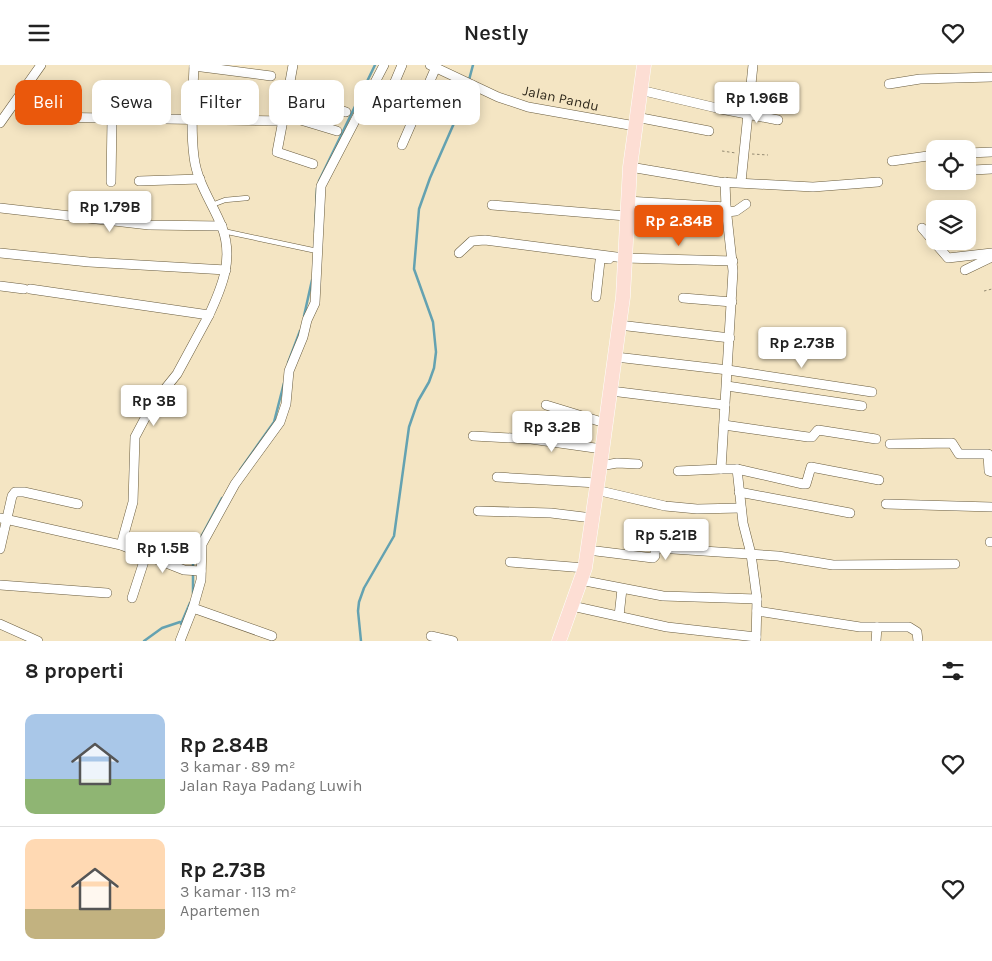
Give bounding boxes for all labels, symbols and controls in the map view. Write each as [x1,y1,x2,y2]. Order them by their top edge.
icon: menu [25,19,53,47]
icon: heart [939,19,967,47]
text: Nestly [464,20,528,46]
chip: Beli [15,80,82,125]
chip: Sewa [92,80,171,125]
chip: Filter [181,80,259,125]
chip: Baru [269,80,344,125]
chip: Apartemen [354,80,480,125]
street label: Jalan Pandu [521,82,601,115]
pin: Rp 1.96B [705,82,809,124]
text: Rp 1.96B [725,88,789,107]
map controls [926,140,976,250]
button: locate [926,140,976,190]
pin: Rp 1.79B [58,191,162,233]
text: Rp 1.79B [79,197,141,216]
button: layers [926,200,976,250]
pin: Rp 2.84B [627,205,731,247]
text: Rp 2.84B [645,211,713,230]
pin: Rp 2.73B [750,327,854,369]
text: Rp 2.73B [769,333,835,352]
pin: Rp 3B [119,385,189,427]
text: Rp 3B [132,391,176,410]
pin: Rp 3.2B [506,411,598,453]
text: Rp 3.2B [523,417,581,436]
pin: Rp 5.21B [614,519,718,561]
text: Rp 5.21B [635,525,697,544]
pin: Rp 1.5B [117,531,209,574]
text: Rp 1.5B [137,538,189,557]
icon: filters [939,657,967,685]
text: 8 properti [25,659,124,683]
text: Rp 2.84B [180,733,269,757]
icon: home [65,734,125,794]
icon: heart [939,750,967,778]
text: 3 kamar · 89 m² [180,757,295,776]
text: Jalan Raya Padang Luwih [180,776,362,795]
text: Rp 2.73B [180,858,266,882]
icon: home [65,859,125,919]
icon: heart [939,875,967,903]
text: 3 kamar · 113 m² [180,882,296,901]
text: Apartemen [180,901,260,920]

